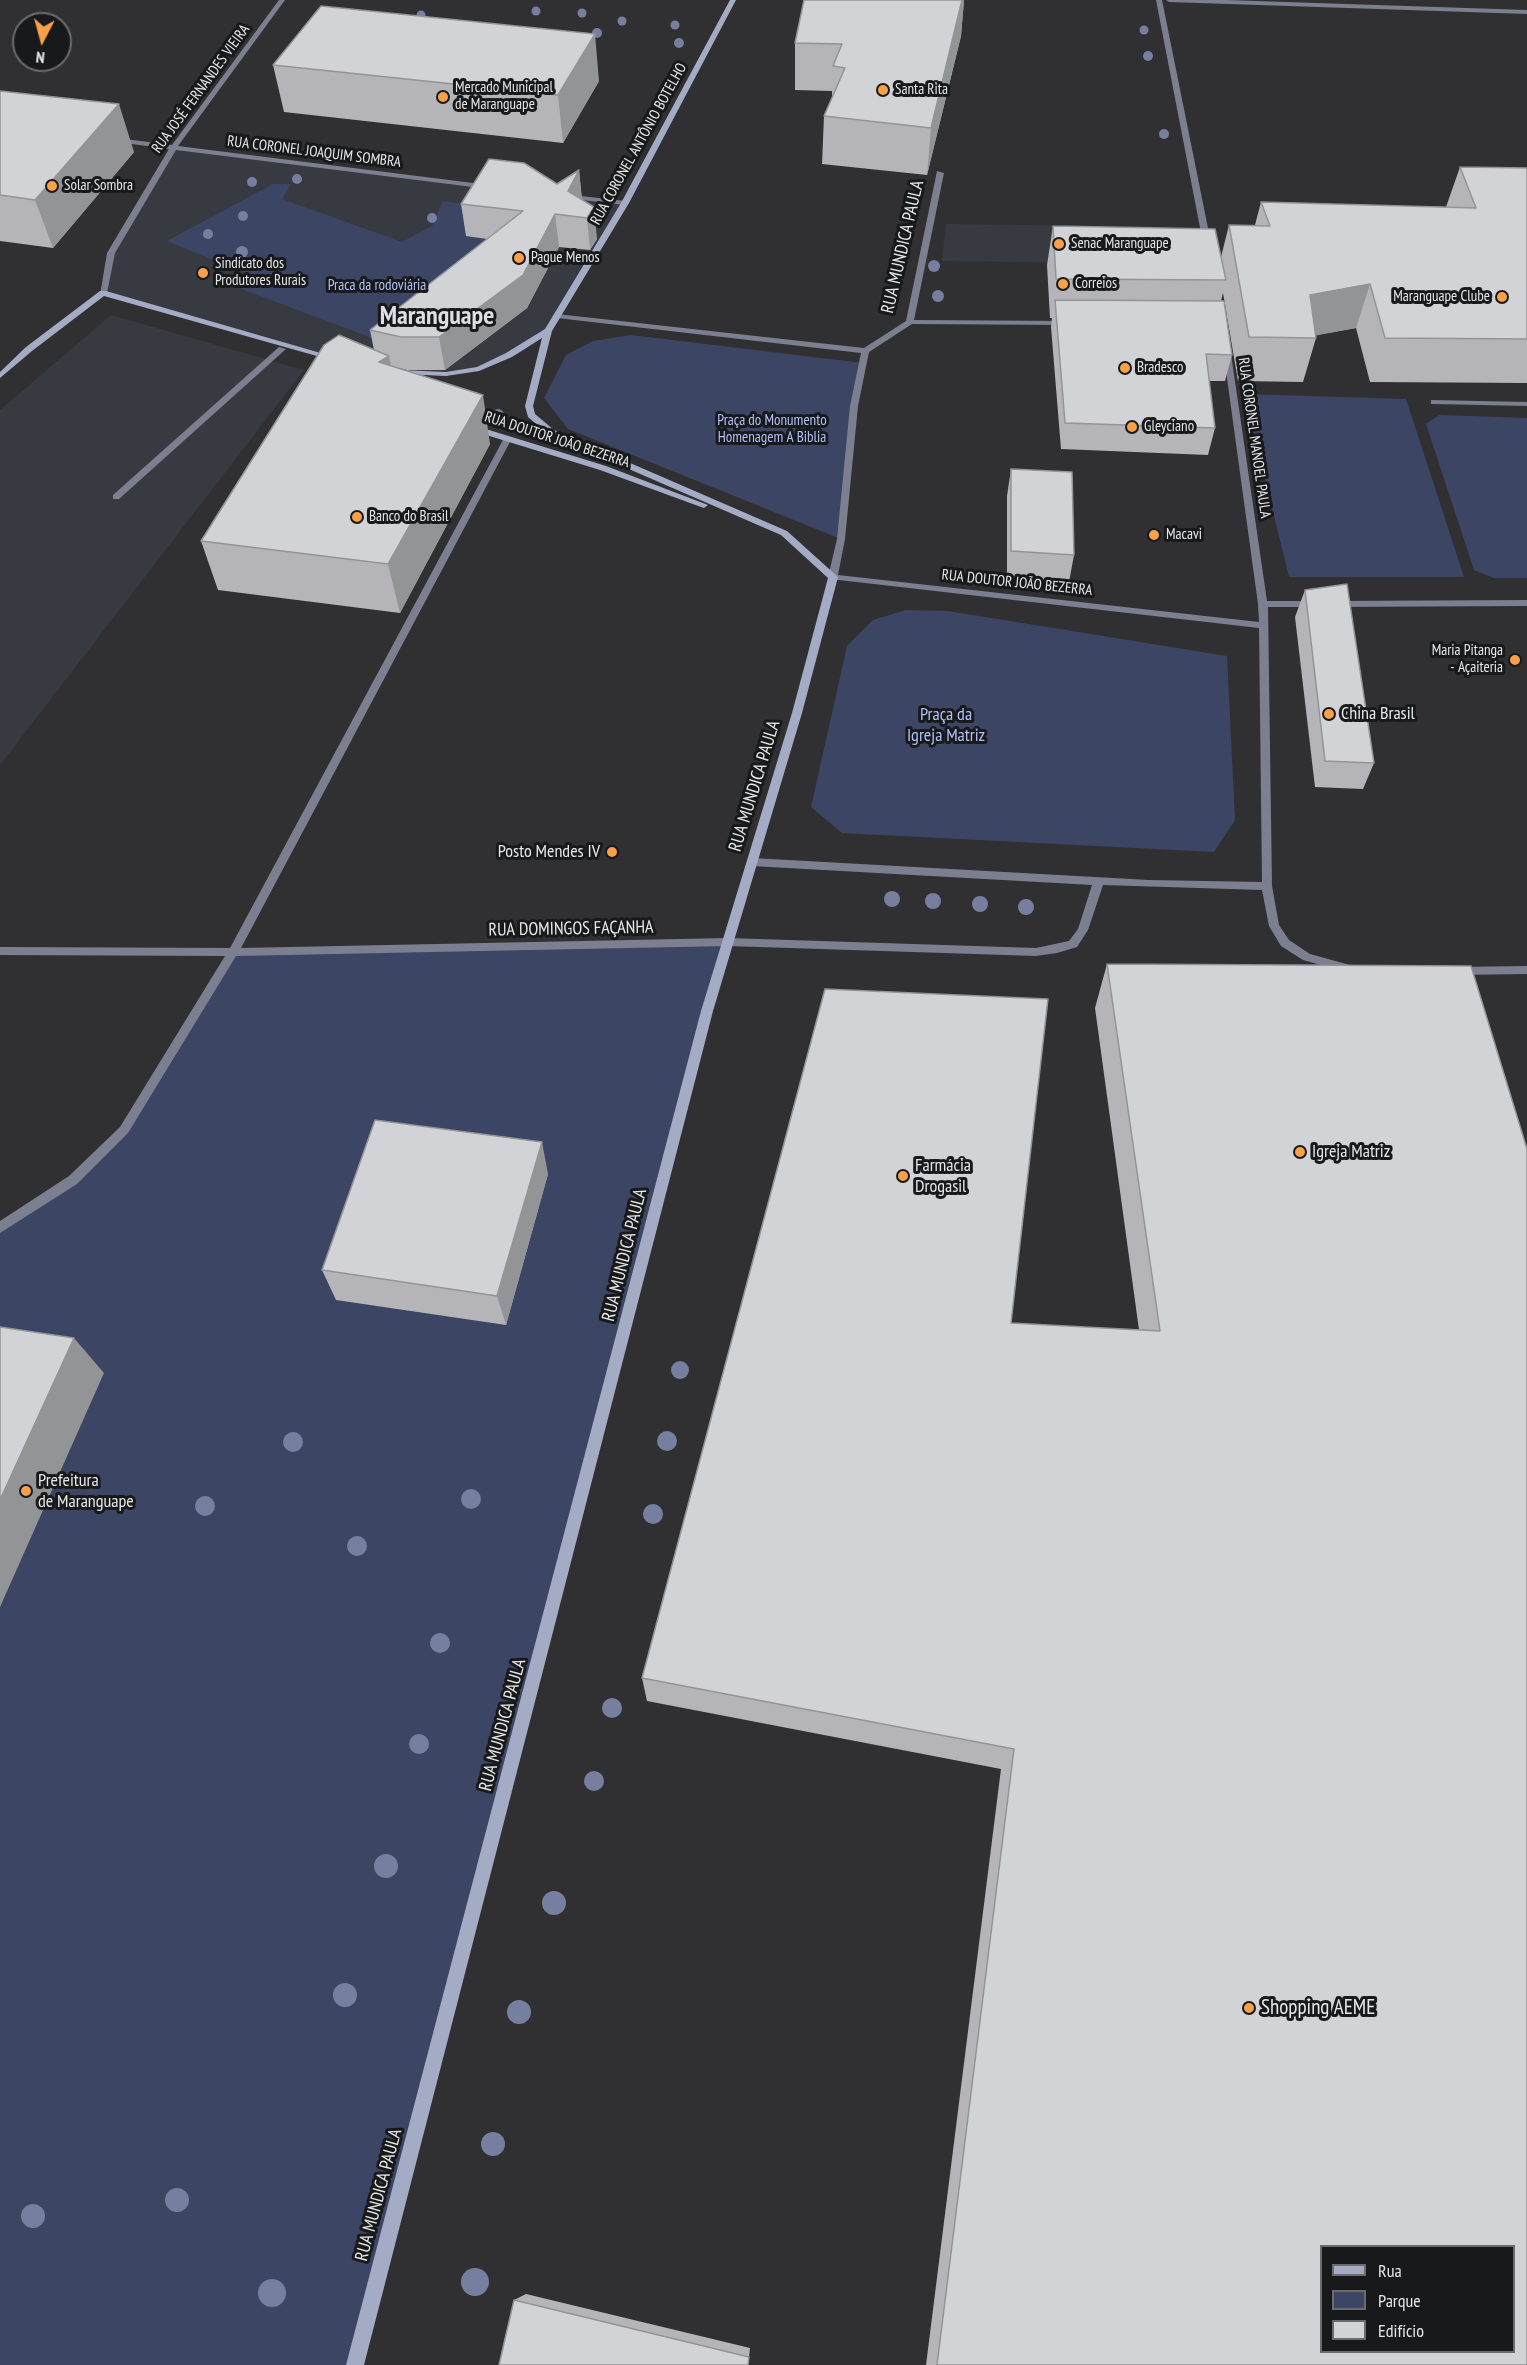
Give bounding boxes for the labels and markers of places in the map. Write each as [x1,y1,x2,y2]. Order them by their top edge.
place label: Mercado Municipal de Maranguape [455,79,553,114]
place label: Santa Rita [895,81,948,99]
marker: Santa Rita [876,83,890,97]
marker: Mercado Municipal de Maranguape [436,90,450,104]
place label: Solar Sombra [64,177,133,195]
marker: Solar Sombra [45,179,59,193]
place label: Senac Maranguape [1071,235,1169,253]
marker: Senac Maranguape [1052,237,1066,251]
place label: Pague Menos [531,249,600,267]
marker: Pague Menos [512,251,526,265]
place label: Sindicato dos Produtores Rurais [215,255,306,290]
marker: Sindicato dos Produtores Rurais [196,266,210,280]
place label: Correios [1075,275,1117,293]
marker: Correios [1056,277,1070,291]
place label: Maranguape Clube [1393,288,1490,306]
marker: Maranguape Clube [1495,290,1509,304]
place label: Bradesco [1137,359,1183,377]
marker: Bradesco [1118,361,1132,375]
place label: Gleyciano [1144,418,1194,436]
marker: Gleyciano [1125,420,1139,434]
place label: Banco do Brasil [369,508,449,526]
marker: Banco do Brasil [350,510,364,524]
place label: Macavi [1166,526,1202,544]
marker: Macavi [1147,528,1161,542]
place label: Maria Pitanga - Açaiteria [1432,642,1503,677]
marker: Maria Pitanga - Açaiteria [1508,653,1522,667]
place label: China Brasil [1341,703,1415,725]
marker: China Brasil [1322,707,1336,721]
place label: Posto Mendes IV [498,841,600,863]
marker: Posto Mendes IV [605,845,619,859]
place label: Igreja Matriz [1312,1141,1390,1163]
marker: Igreja Matriz [1293,1145,1307,1159]
place label: Farmácia Drogasil [915,1155,971,1198]
marker: Farmácia Drogasil [896,1169,910,1183]
place label: Prefeitura de Maranguape [38,1470,134,1512]
marker: Prefeitura de Maranguape [19,1484,33,1498]
place label: Shopping AEME [1261,1995,1375,2021]
marker: Shopping AEME [1242,2001,1256,2015]

